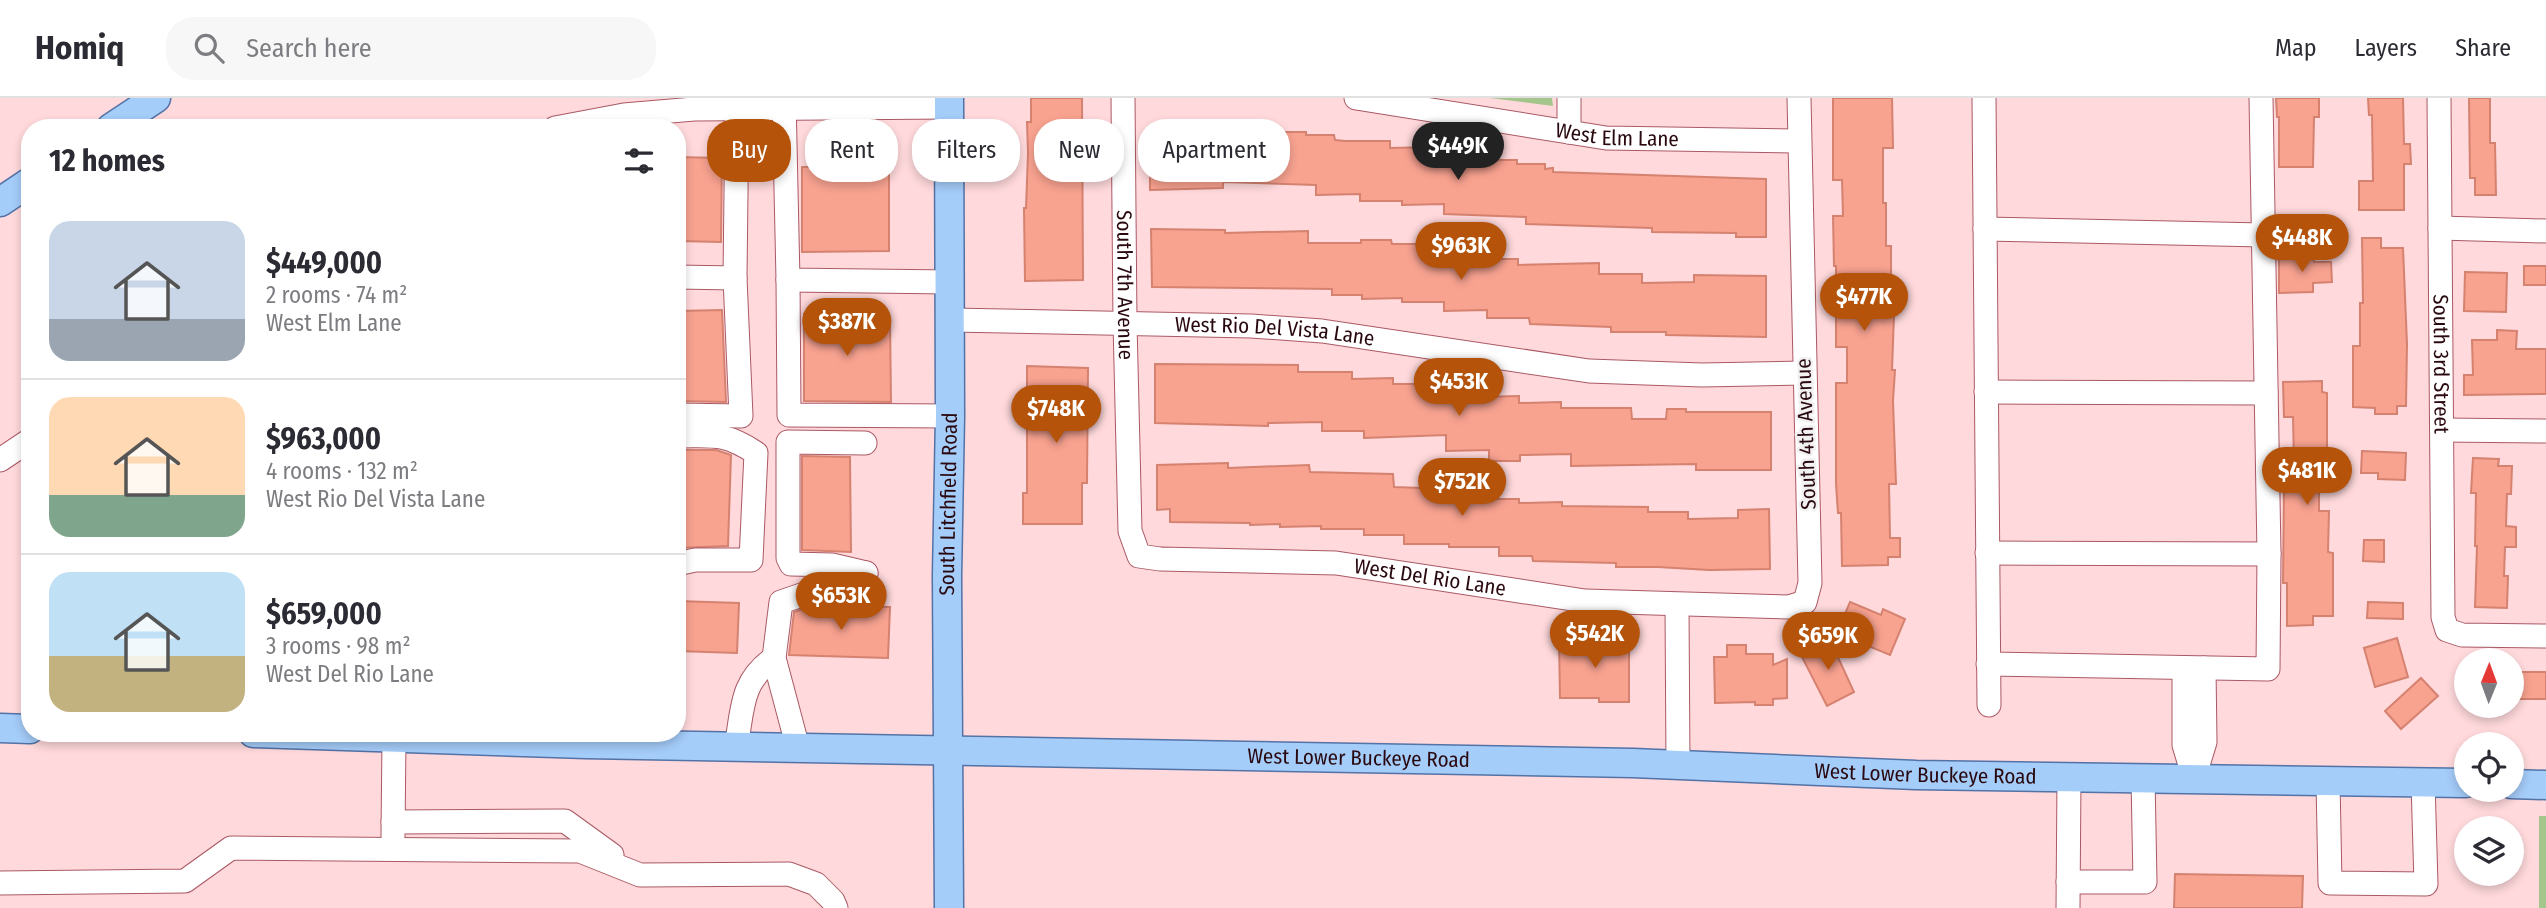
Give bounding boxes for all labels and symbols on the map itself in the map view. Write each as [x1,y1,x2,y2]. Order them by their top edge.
street label: West Elm Lane [1553,117,1679,152]
pin: $449K [1409,122,1507,182]
street label: South 7th Avenue [1111,210,1139,360]
pin: $448K [2253,214,2351,274]
pin: $963K [1412,222,1510,282]
pin: $477K [1815,274,1913,333]
street label: South 3rd Street [2428,294,2455,434]
pin: $387K [798,299,896,358]
street label: West Rio Del Vista Lane [1175,311,1376,352]
pin: $453K [1410,358,1508,418]
street label: South 4th Avenue [1790,358,1822,510]
pin: $748K [1007,386,1105,445]
street label: South Litchfield Road [934,412,963,596]
pin: $481K [2258,448,2356,507]
pin: $752K [1413,458,1511,518]
street label: West Del Rio Lane [1352,553,1508,602]
pin: $653K [792,573,890,632]
pin: $542K [1546,610,1644,670]
pin: $659K [1779,612,1877,672]
north arrow [2454,648,2524,718]
street label: West Lower Buckeye Road [1247,743,1470,773]
street label: West Lower Buckeye Road [1814,758,2037,790]

